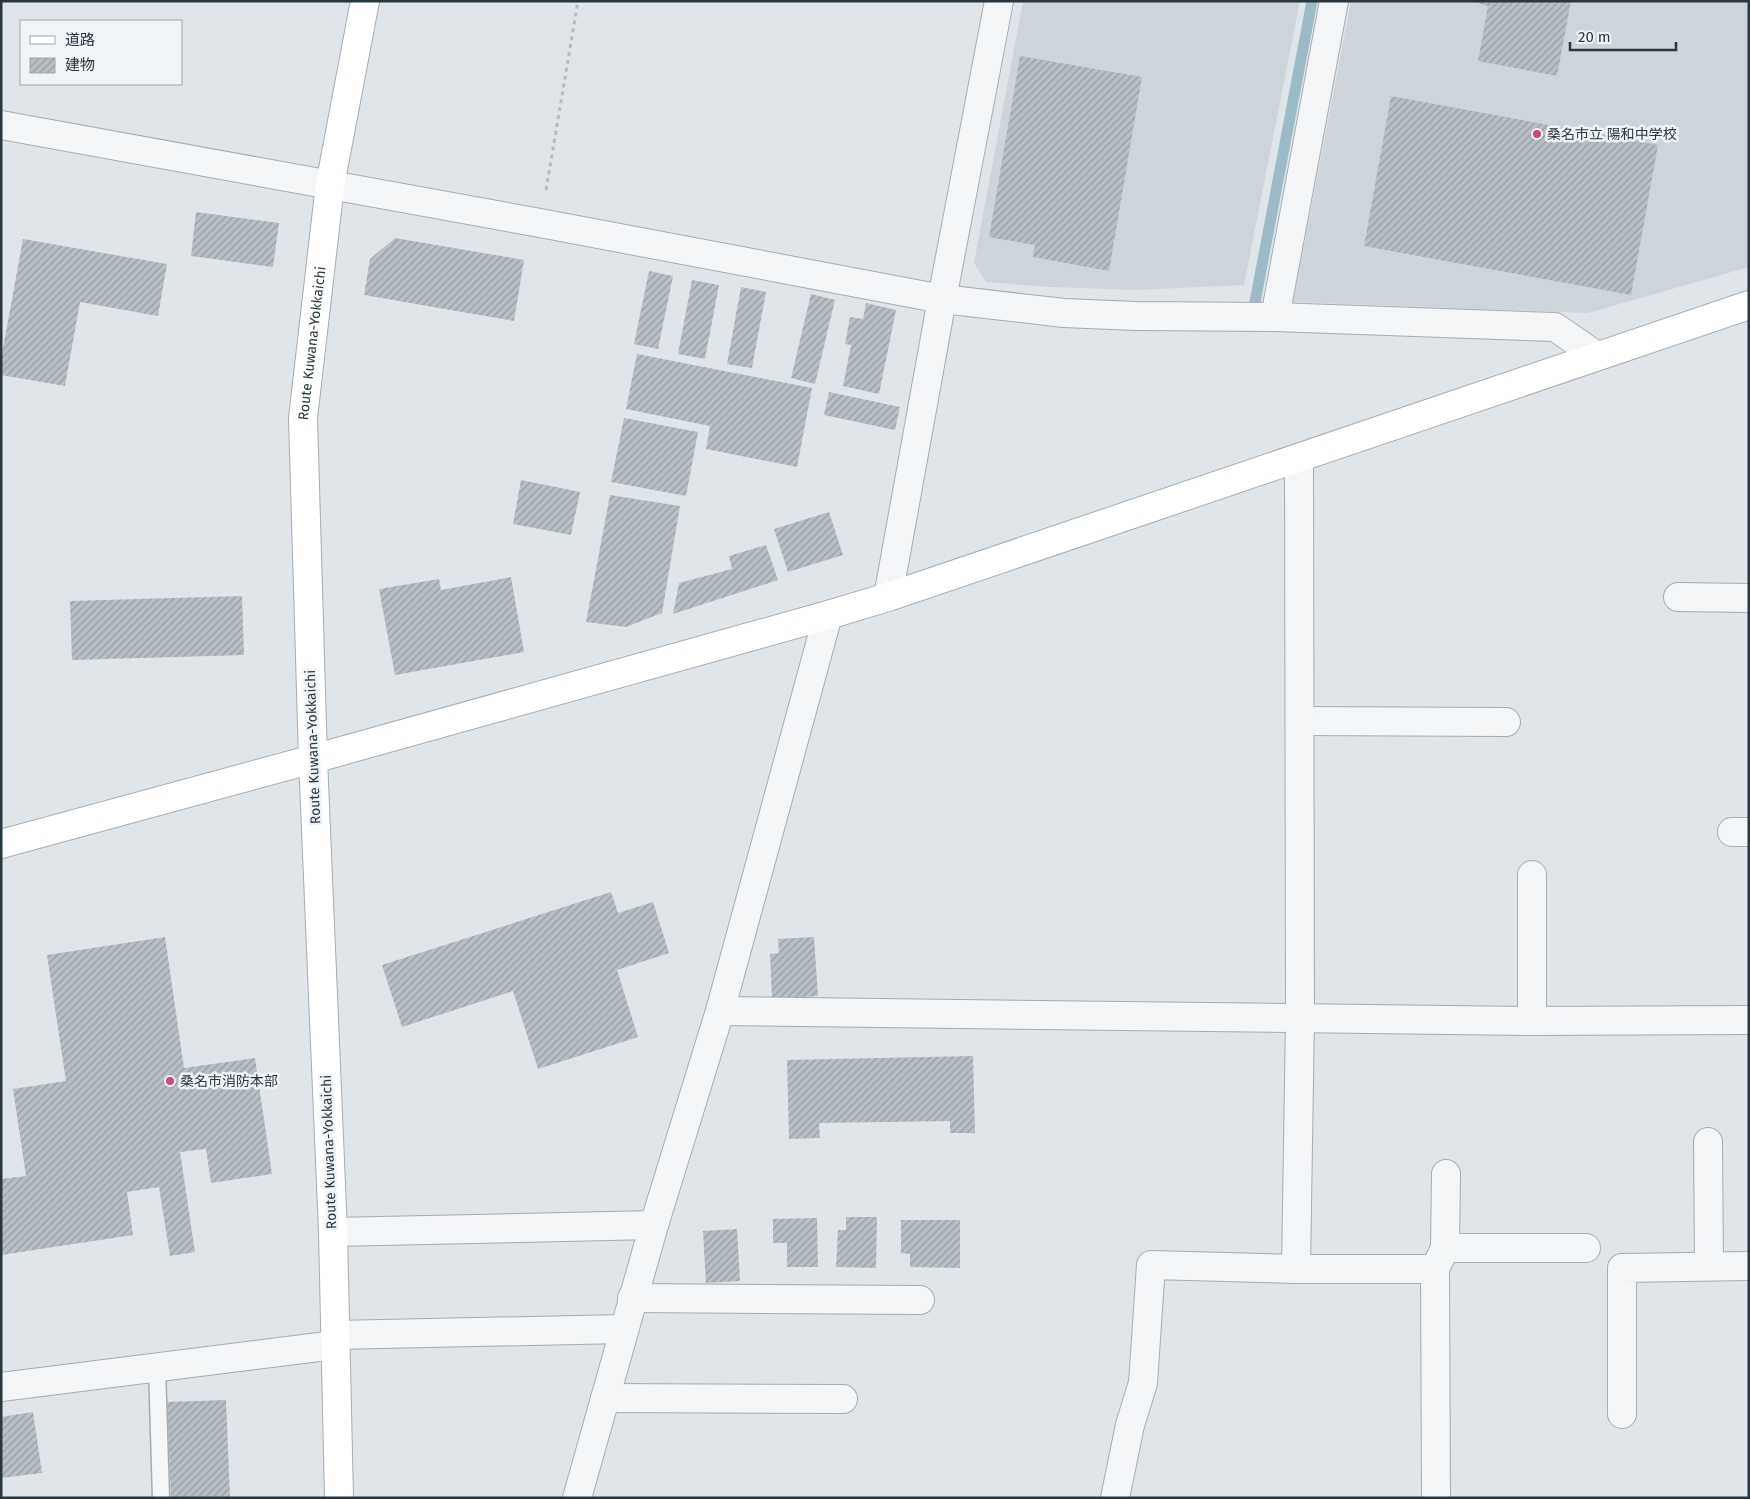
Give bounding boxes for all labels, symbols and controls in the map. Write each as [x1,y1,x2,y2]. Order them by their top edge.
legend [20,20,182,85]
scale bar [1570,20,1676,52]
text: 20 m [1578,28,1611,46]
text: 道路 [65,31,95,49]
text: 建物 [65,56,95,74]
place label: 桑名市立 陽和中学校 [1547,126,1677,143]
marker: 桑名市立 陽和中学校 [1531,128,1543,140]
street label: Route Kuwana-Yokkaichi [294,265,329,421]
street label: Route Kuwana-Yokkaichi [302,669,324,825]
place label: 桑名市消防本部 [180,1073,278,1090]
street label: Route Kuwana-Yokkaichi [318,1074,340,1230]
marker: 桑名市消防本部 [164,1075,176,1087]

